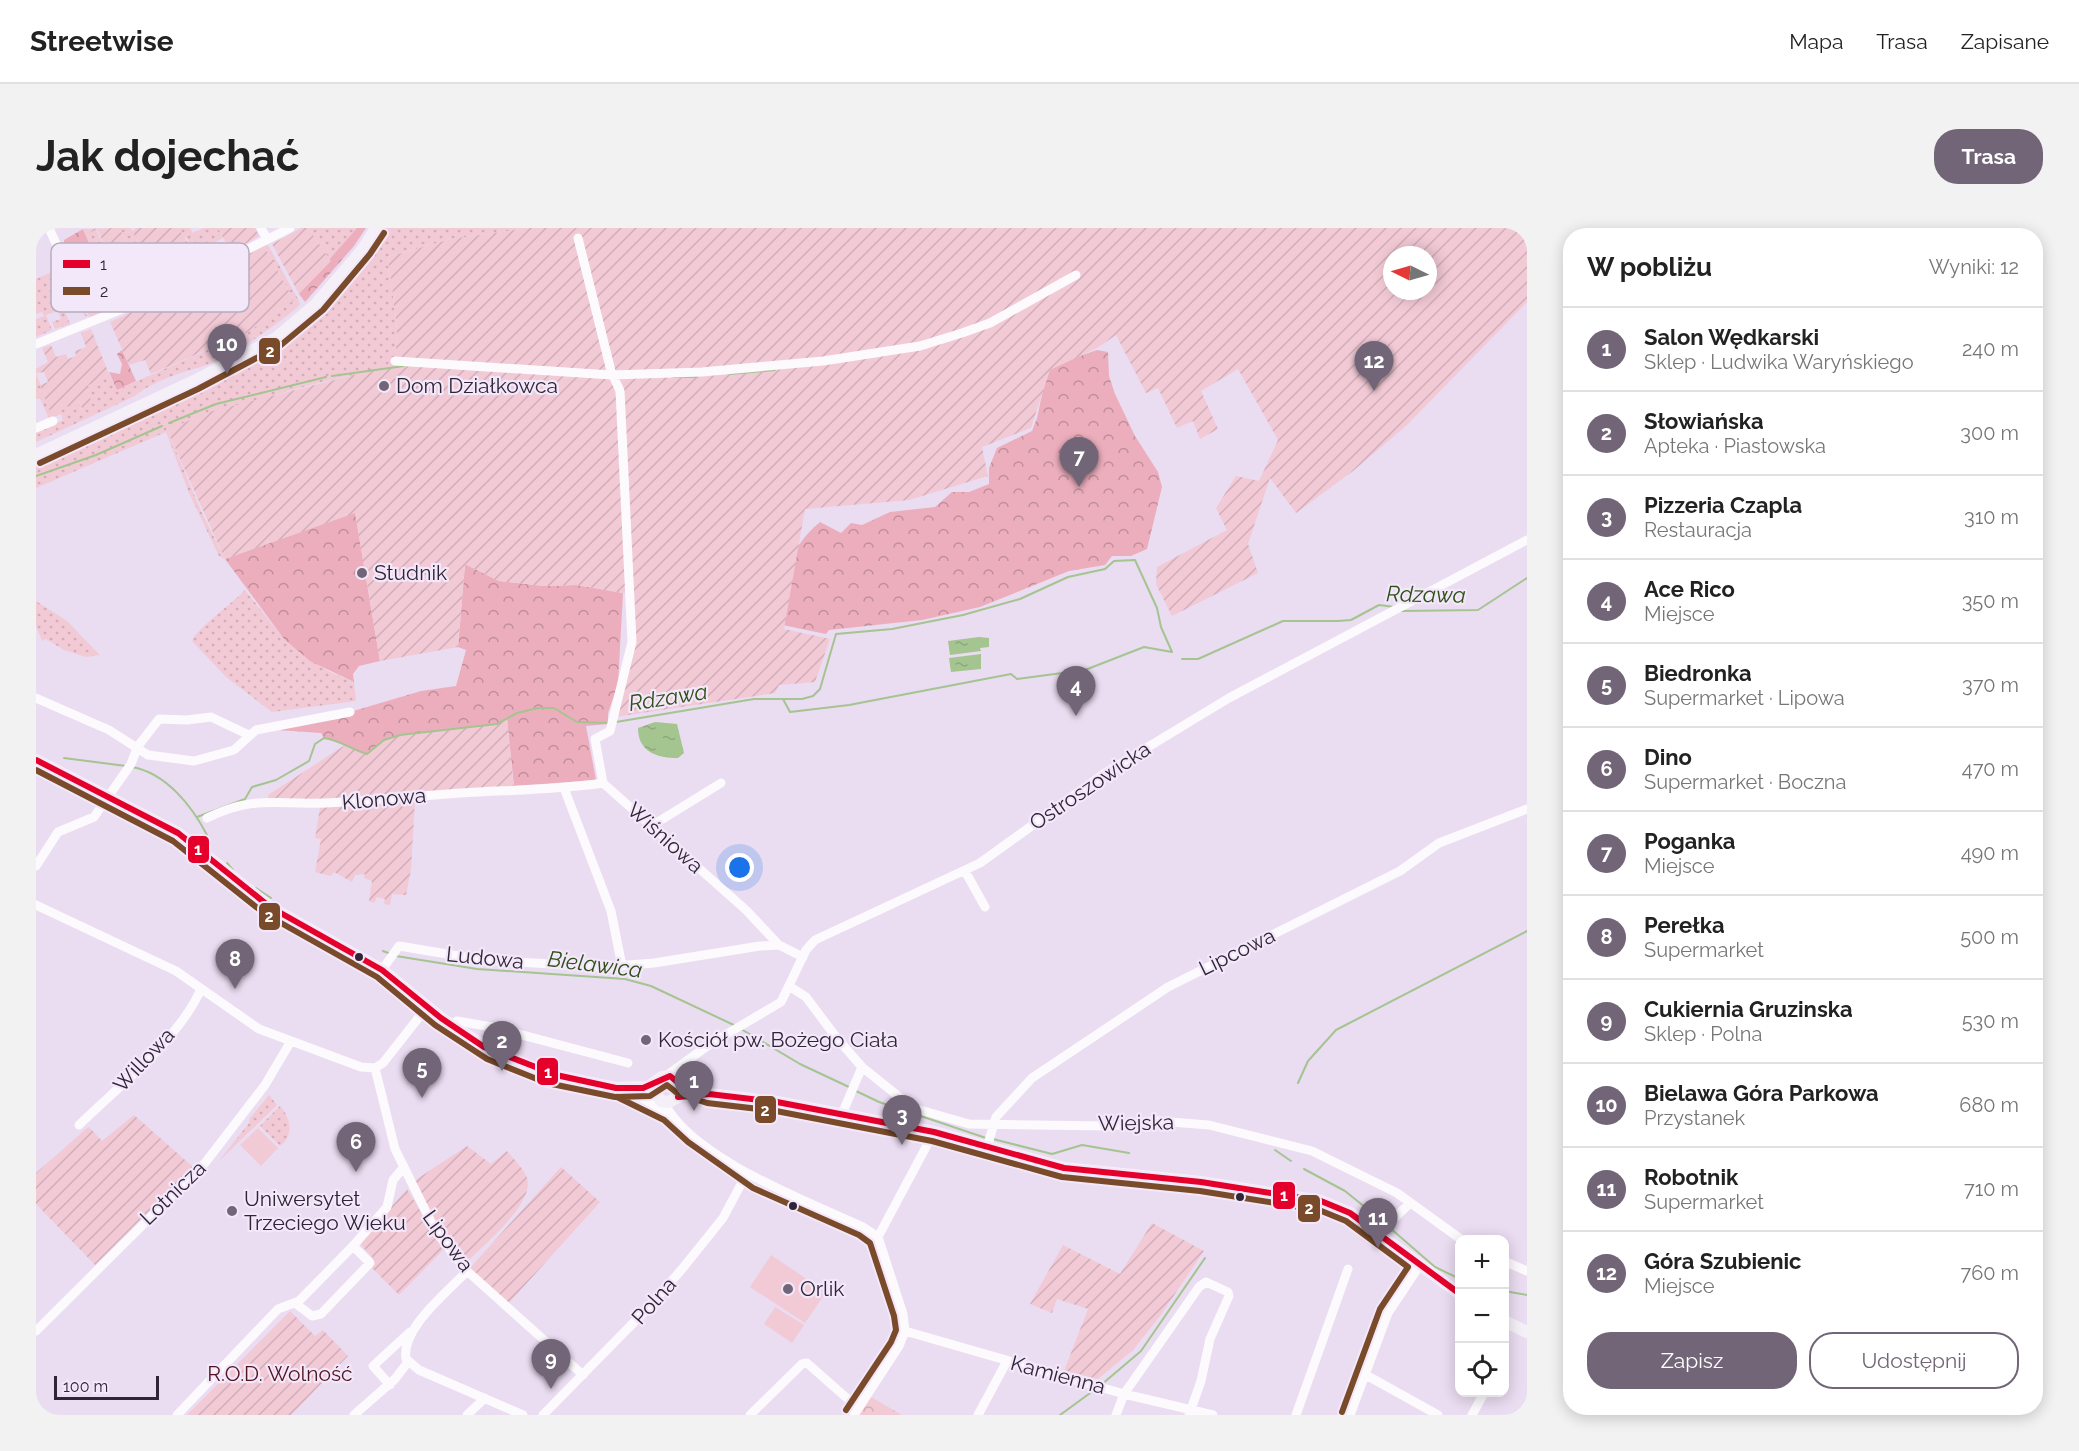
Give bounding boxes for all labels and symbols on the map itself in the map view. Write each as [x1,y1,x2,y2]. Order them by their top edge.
legend [51,243,249,312]
north arrow [1383,246,1437,300]
text: 1 [100,255,107,274]
text: 2 [100,282,108,301]
pin: 10 [208,324,246,374]
line badge: 2 [258,337,281,365]
text: 2 [265,342,275,361]
pin: 12 [1354,342,1394,391]
place label: Dom Działkowca [396,373,558,398]
marker: Dom Działkowca [377,379,391,393]
pin: 7 [1060,438,1098,487]
place label: Studnik [374,560,447,585]
marker: Studnik [355,566,369,580]
water label: Rdzawa [1386,580,1466,608]
pin: 4 [1056,666,1096,716]
water label: Rdzawa [627,678,709,716]
street label: Ostroszowicka [1024,736,1155,835]
street label: Klonowa [341,782,427,815]
street label: Wiśniowa [622,797,709,878]
line badge: 1 [187,835,210,864]
text: 1 [194,840,202,859]
your location [725,853,754,882]
line badge: 2 [258,902,281,931]
text: 2 [264,907,274,926]
street label: Lipcowa [1195,922,1279,981]
pin: 8 [216,940,254,989]
street label: Ludowa [445,941,525,974]
water label: Bielawica [546,945,644,983]
unlabelled marker [353,951,365,963]
street label: Willowa [108,1022,179,1097]
pin: 2 [482,1022,522,1071]
place label: Kościół pw. Bożego Ciała [658,1027,898,1052]
marker: Kościół pw. Bożego Ciała [639,1033,653,1047]
pin: 5 [402,1048,442,1098]
line badge: 1 [536,1057,559,1086]
pin: 1 [674,1062,714,1111]
text: 1 [544,1063,552,1082]
line badge: 2 [754,1095,777,1124]
pin: 3 [882,1096,922,1145]
text: 2 [760,1101,770,1120]
street label: Wiejska [1098,1109,1174,1136]
pin: 6 [336,1122,376,1172]
street label: Lotnicza [135,1155,211,1230]
line badge: 1 [1272,1181,1296,1210]
place label: Uniwersytet Trzeciego Wieku [244,1186,406,1235]
text: 1 [1280,1186,1288,1205]
unlabelled marker [1234,1191,1246,1203]
line badge: 2 [1297,1194,1321,1223]
pin: 11 [1358,1198,1398,1248]
text: 2 [1304,1199,1314,1218]
unlabelled marker [787,1200,799,1212]
marker: Uniwersytet Trzeciego Wieku [225,1204,239,1218]
street label: Lipowa [418,1205,479,1276]
street label: Polna [626,1272,681,1329]
place label: Orlik [800,1276,845,1301]
marker: Orlik [781,1282,795,1296]
pin: 9 [532,1340,570,1389]
street label: Kamienna [1008,1350,1108,1399]
park label: R.O.D. Wolność [207,1361,353,1386]
scale bar [54,1373,159,1400]

